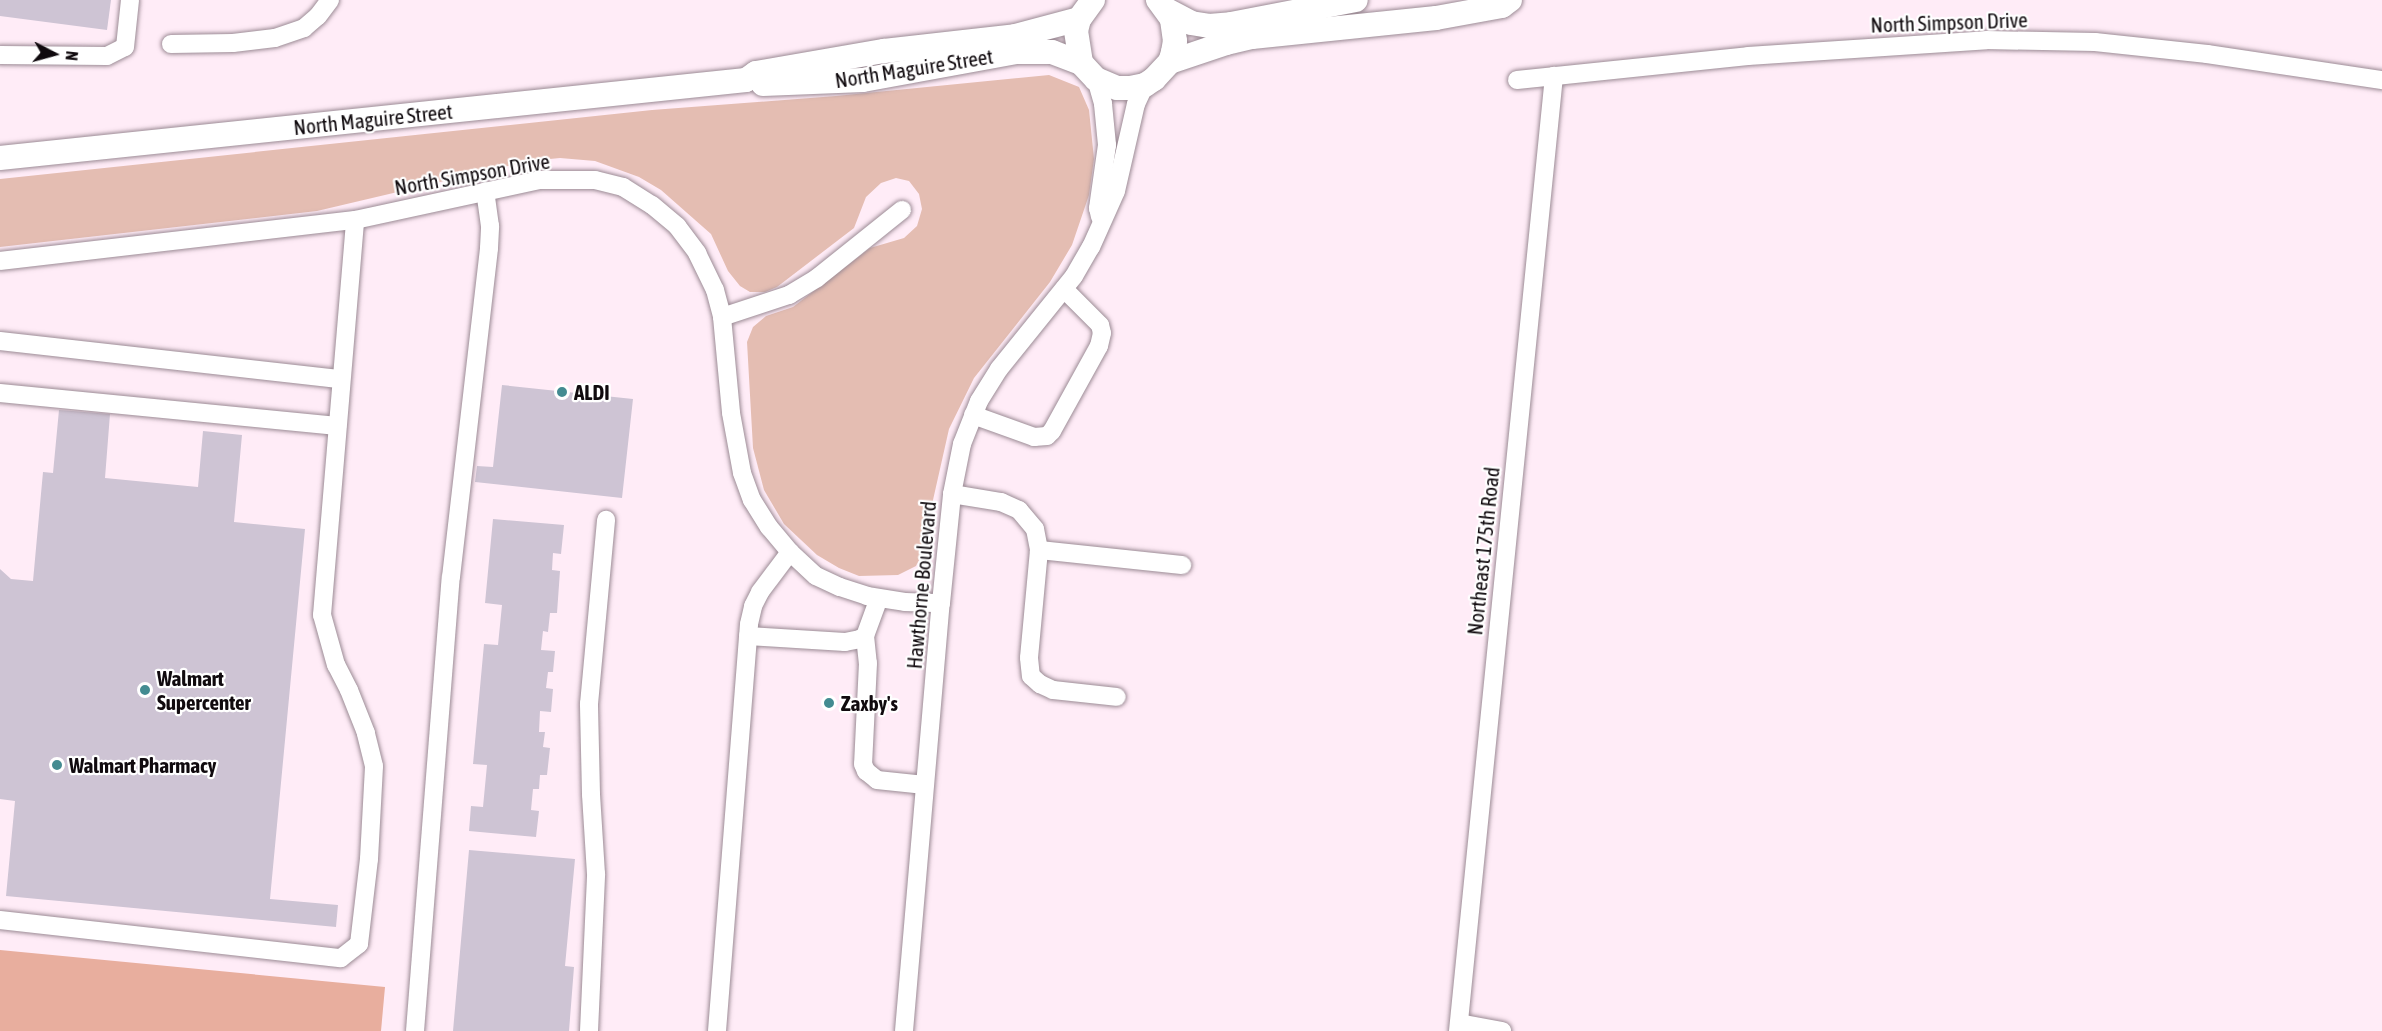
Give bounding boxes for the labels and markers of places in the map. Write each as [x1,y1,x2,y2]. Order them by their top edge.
place label: ALDI [574,379,610,405]
marker: ALDI [555,385,569,399]
place label: Walmart Supercenter [157,665,251,715]
marker: Walmart Supercenter [138,683,152,697]
place label: Zaxby's [841,690,898,716]
marker: Zaxby's [822,696,836,710]
place label: Walmart Pharmacy [69,752,216,778]
marker: Walmart Pharmacy [50,758,64,772]

